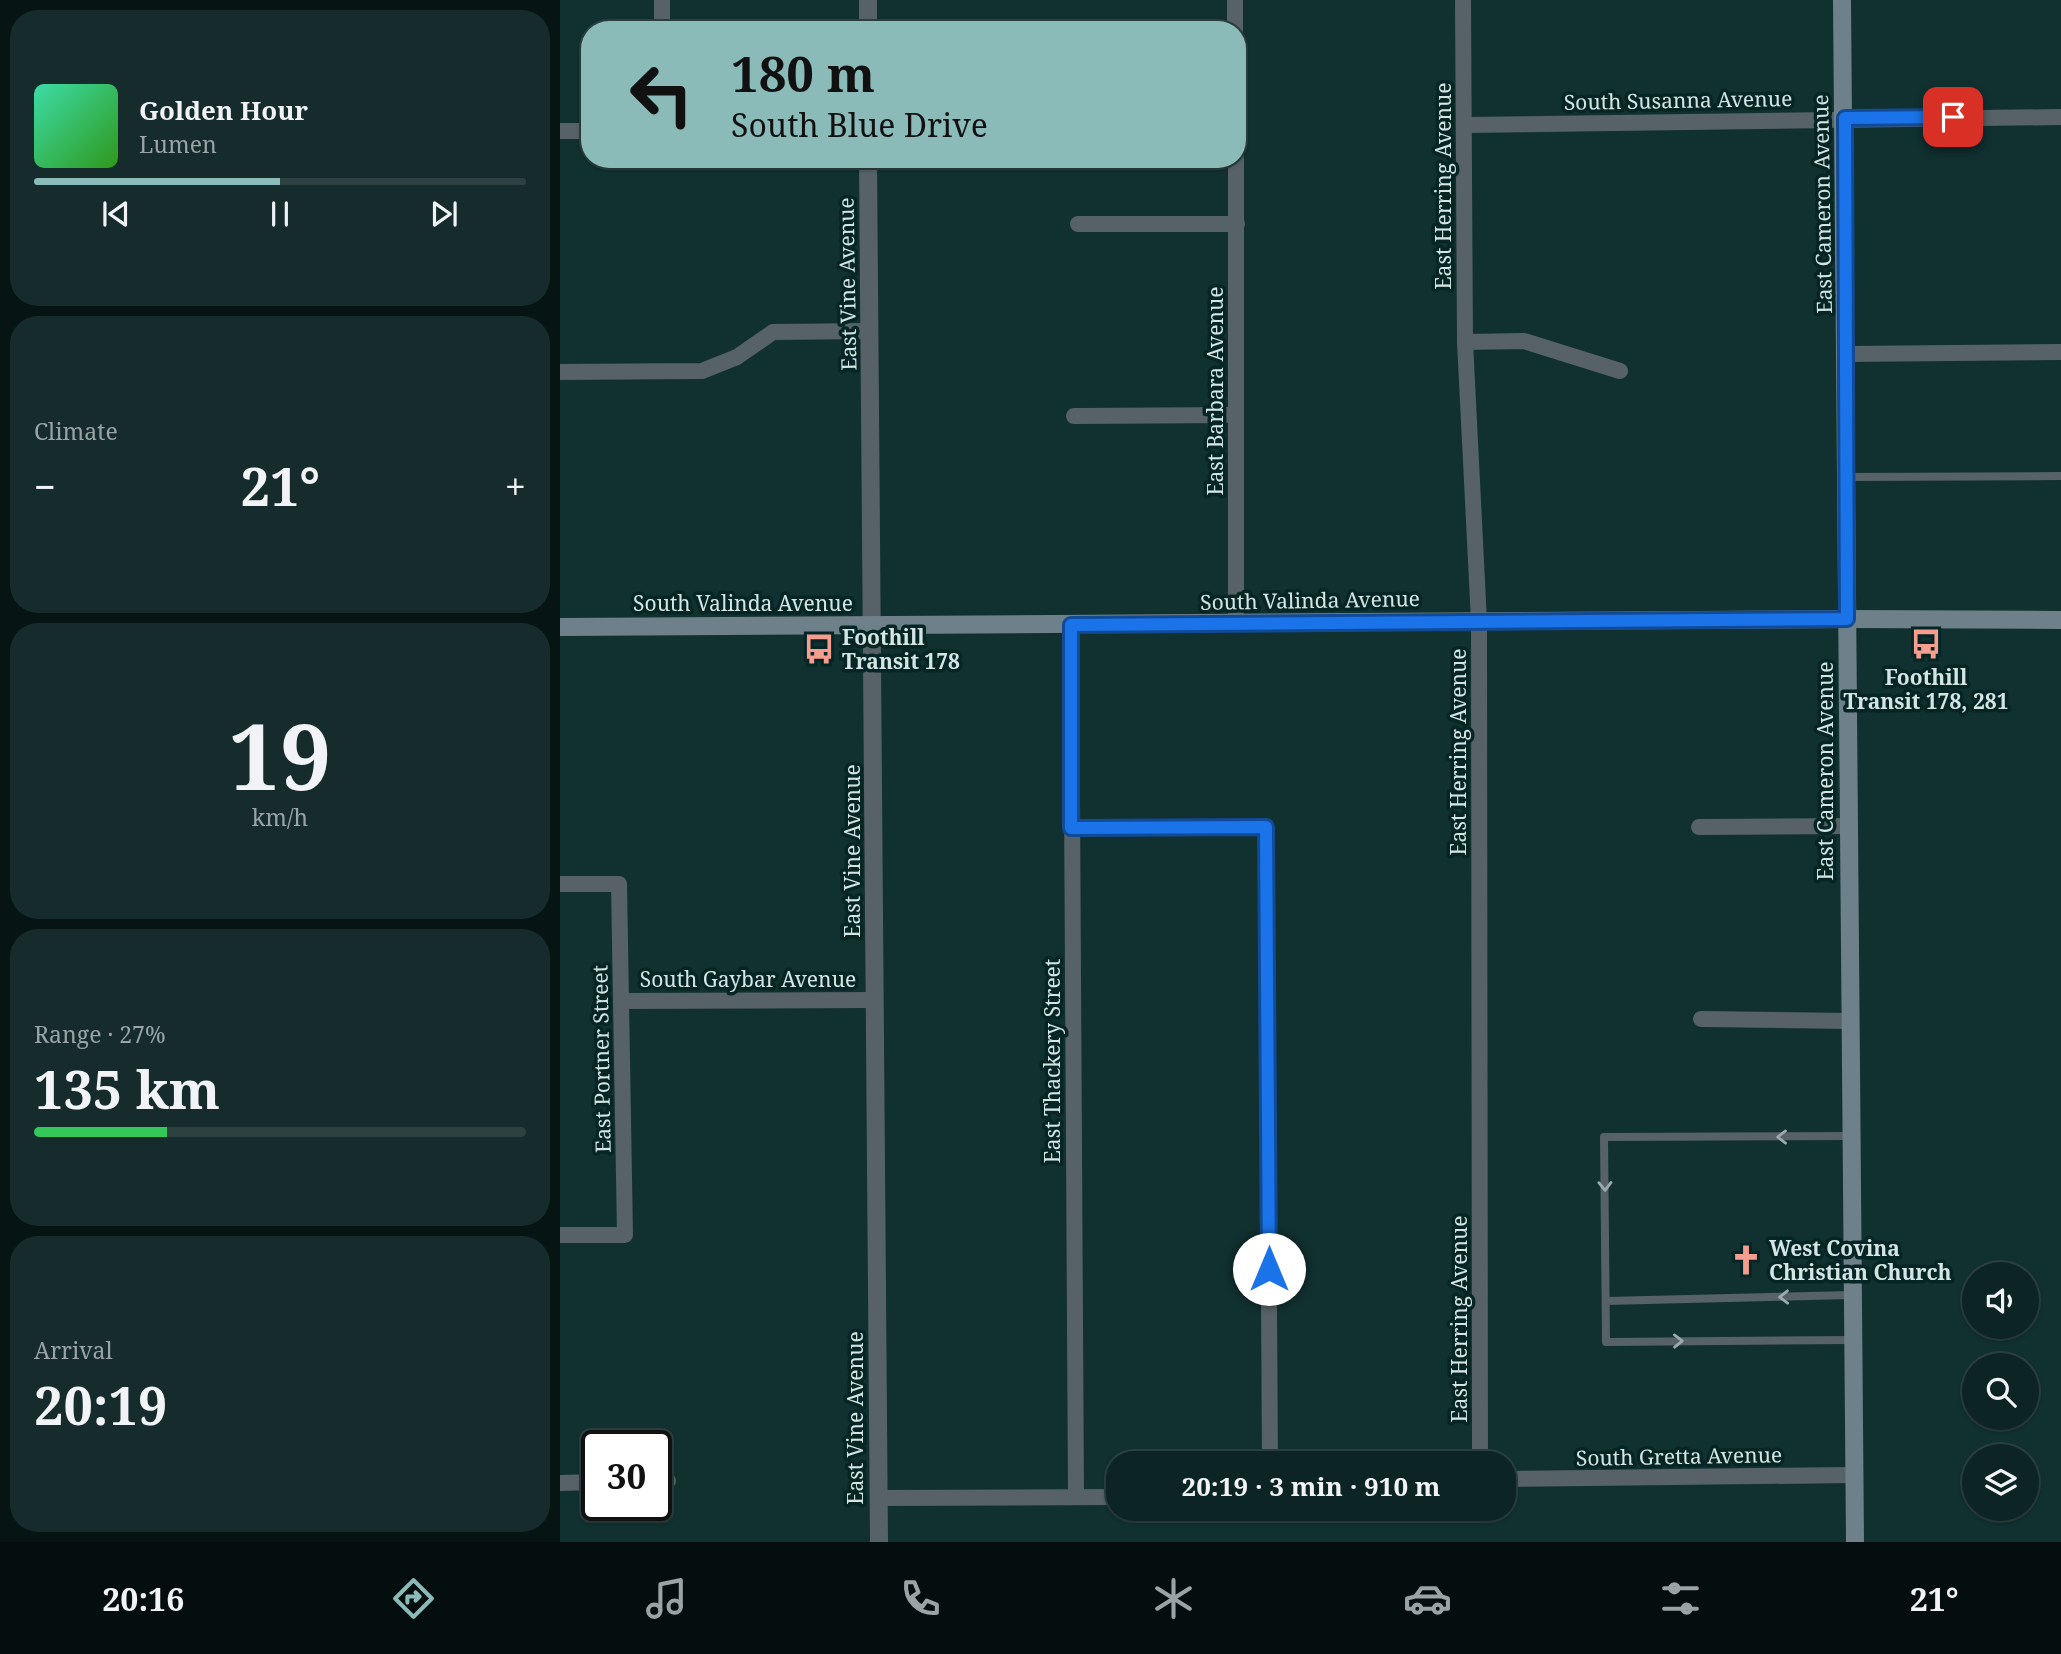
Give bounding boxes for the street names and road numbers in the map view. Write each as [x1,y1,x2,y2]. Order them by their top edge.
street label: East Herring Avenue [1429,83,1457,289]
street label: South Susanna Avenue [1563,84,1793,116]
street label: East Cameron Avenue [1806,94,1838,314]
street label: East Vine Avenue [831,197,863,371]
street label: East Barbara Avenue [1201,286,1229,496]
street label: South Valinda Avenue [1200,584,1420,616]
street label: South Valinda Avenue [633,589,853,617]
street label: East Herring Avenue [1444,649,1472,855]
street label: East Cameron Avenue [1811,661,1839,881]
street label: East Vine Avenue [838,764,866,938]
street label: East Thackery Street [1038,959,1066,1163]
street label: East Portner Street [585,965,617,1153]
street label: South Gaybar Avenue [640,965,856,993]
street label: East Herring Avenue [1445,1216,1473,1422]
street label: East Vine Avenue [841,1331,869,1505]
street label: South Gretta Avenue [1576,1440,1782,1472]

